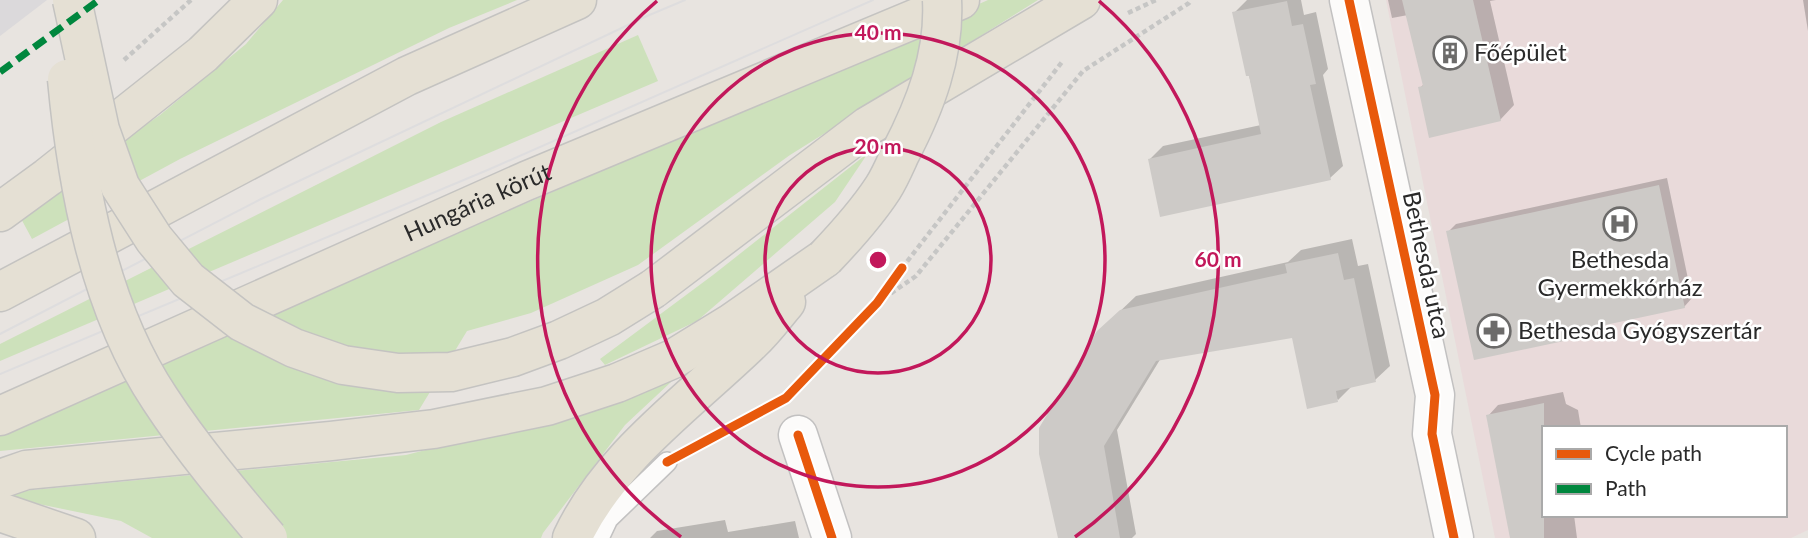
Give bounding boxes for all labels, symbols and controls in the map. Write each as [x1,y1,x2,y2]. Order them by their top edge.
text: 40 m [854,19,902,44]
building icon: Főépület [1431,34,1469,72]
place label: Főépület [1474,37,1567,66]
text: 20 m [854,133,902,158]
street label: Hungária körút [399,156,555,247]
street label: Bethesda utca [1398,188,1457,341]
hospital icon: Bethesda Gyermekkórház [1601,205,1639,243]
place label: Bethesda Gyermekkórház [1537,244,1703,301]
text: 60 m [1194,246,1242,271]
centre of rings [866,248,890,272]
pharmacy icon: Bethesda Gyógyszertár [1475,312,1513,350]
place label: Bethesda Gyógyszertár [1518,315,1762,344]
legend [1542,426,1787,517]
text: Cycle path [1605,440,1702,465]
text: Path [1605,475,1647,500]

